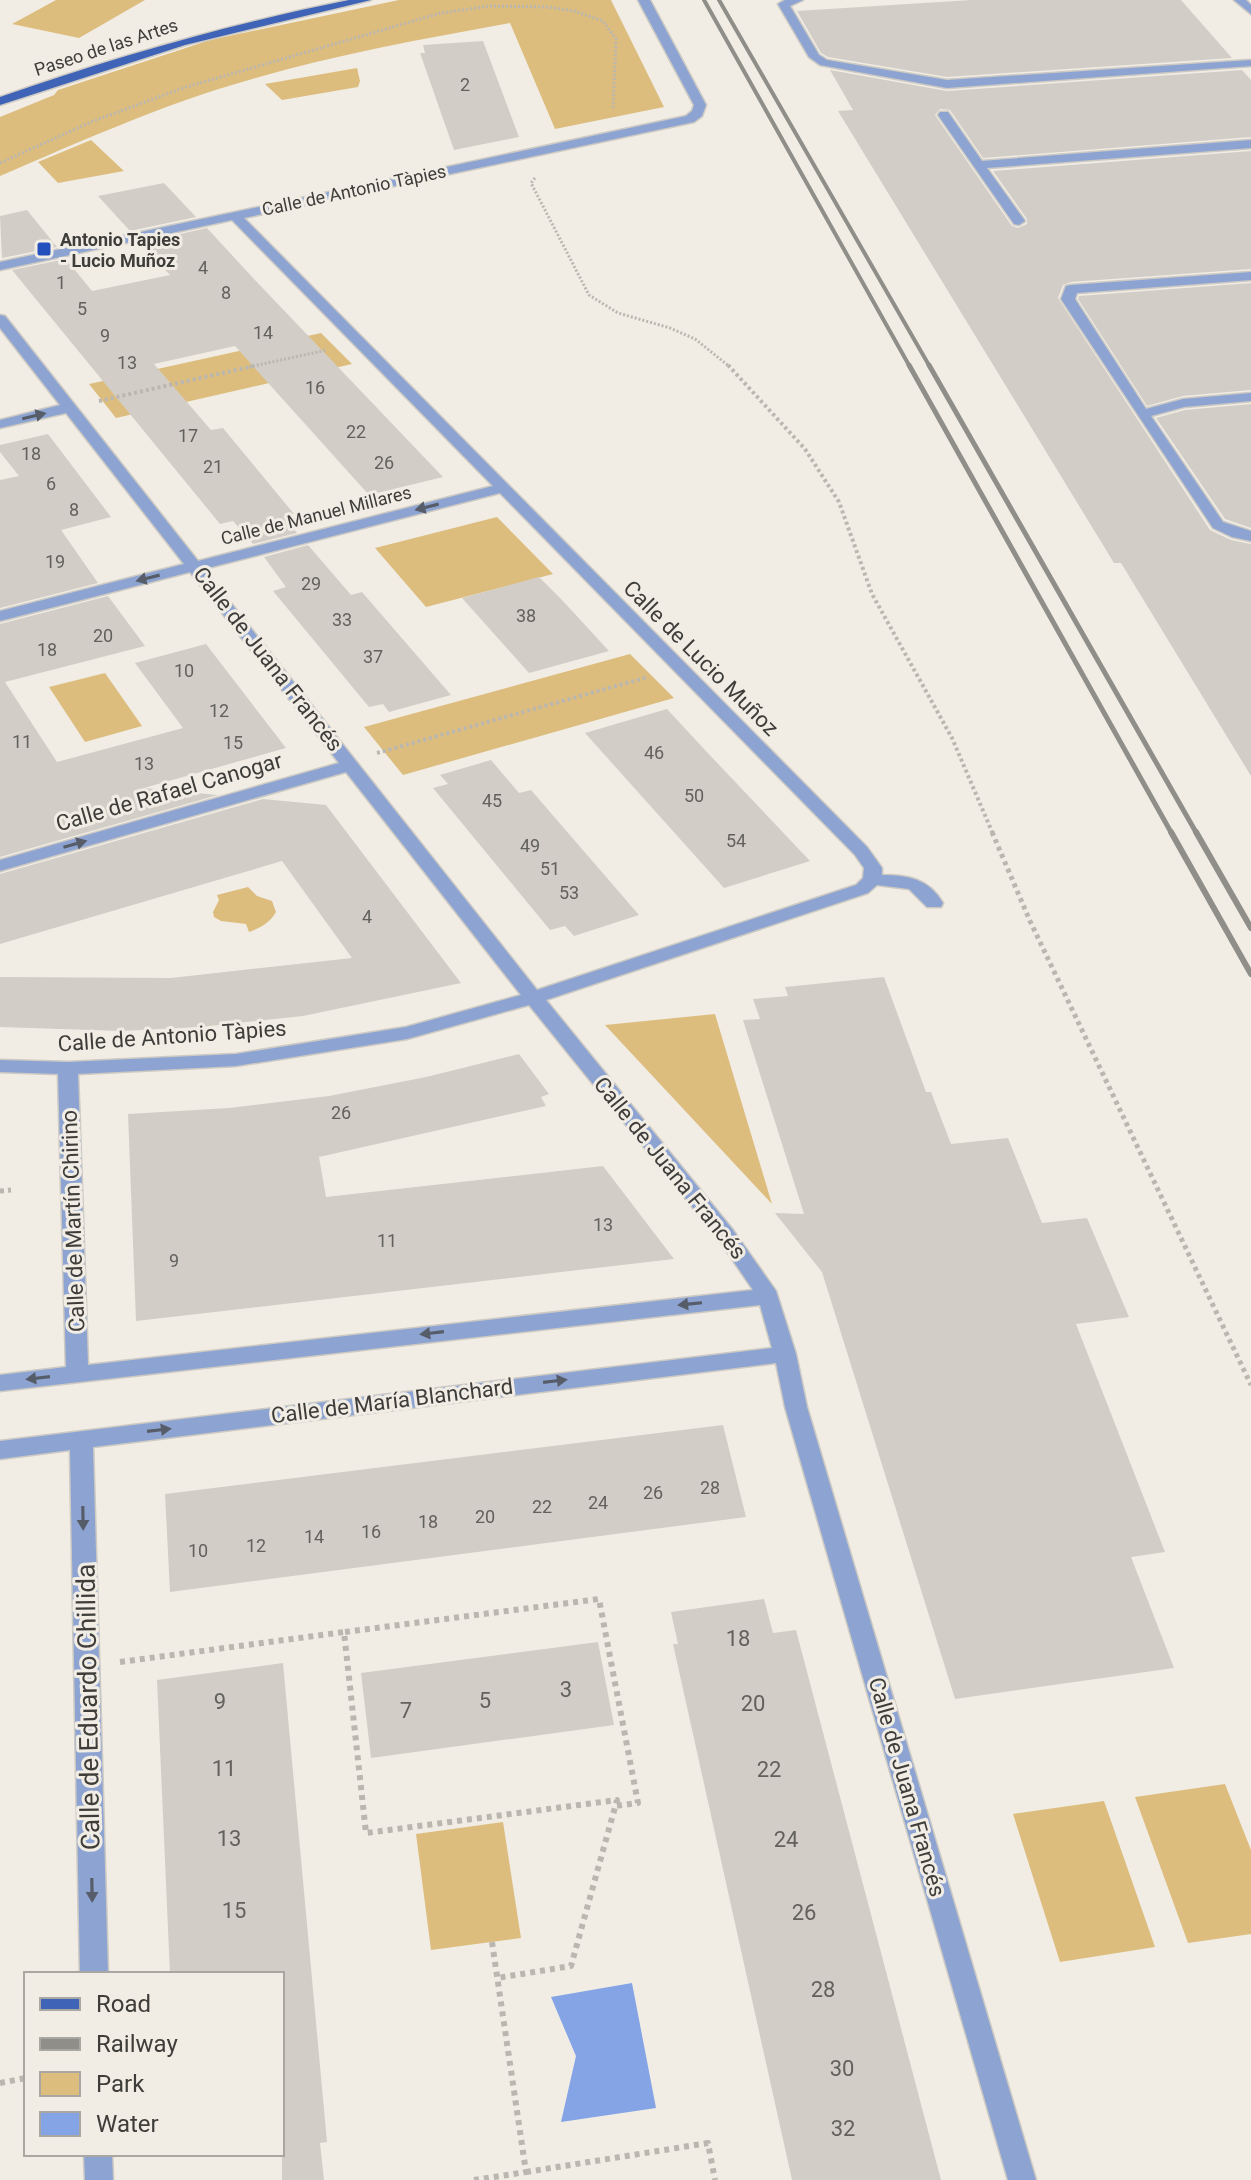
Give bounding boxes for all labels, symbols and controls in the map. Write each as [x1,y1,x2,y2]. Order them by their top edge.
street label: Paseo de las Artes [32,14,180,80]
house number: 2 [460,74,470,95]
street label: Calle de Antonio Tàpies [260,160,448,220]
place label: Antonio Tapies - Lucio Muñoz [60,229,180,271]
marker: Antonio Tapies - Lucio Muñoz [35,240,53,258]
house number: 4 [198,257,208,278]
house number: 1 [56,272,66,293]
house number: 8 [221,282,231,303]
house number: 5 [77,298,87,319]
house number: 14 [253,322,273,343]
house number: 9 [100,325,110,346]
house number: 13 [117,352,137,373]
house number: 16 [305,377,325,398]
one-way arrow [22,409,47,422]
house number: 22 [346,421,366,442]
house number: 17 [178,425,198,446]
house number: 18 [21,443,41,464]
house number: 26 [374,452,394,473]
house number: 21 [203,456,223,477]
house number: 6 [46,473,56,494]
street label: Calle de Manuel Millares [219,481,413,549]
house number: 8 [69,499,79,520]
one-way arrow [414,502,439,514]
house number: 19 [45,551,65,572]
street label: Calle de Juana Francés [188,562,348,756]
one-way arrow [135,573,160,585]
house number: 29 [301,573,321,594]
street label: Calle de Lucio Muñoz [618,575,784,741]
house number: 38 [516,605,536,626]
house number: 33 [332,609,352,630]
house number: 20 [93,625,113,646]
house number: 18 [37,639,57,660]
house number: 37 [363,646,383,667]
house number: 10 [174,660,194,681]
house number: 12 [209,700,229,721]
house number: 11 [12,731,32,752]
house number: 15 [223,732,243,753]
house number: 46 [644,742,664,763]
street label: Calle de Rafael Canogar [53,748,285,836]
house number: 13 [134,753,154,774]
house number: 50 [684,785,704,806]
house number: 45 [482,790,502,811]
house number: 54 [726,830,746,851]
house number: 49 [520,835,540,856]
one-way arrow [63,837,87,850]
house number: 51 [540,858,560,879]
house number: 53 [559,882,579,903]
house number: 4 [362,906,372,927]
street label: Calle de Antonio Tàpies [57,1016,287,1056]
street label: Calle de Juana Francés [589,1072,751,1264]
house number: 26 [331,1102,351,1123]
street label: Calle de Martín Chirino [57,1109,89,1333]
house number: 13 [593,1214,613,1235]
house number: 11 [377,1230,397,1251]
house number: 9 [169,1250,179,1271]
one-way arrow [677,1297,702,1310]
one-way arrow [419,1327,444,1340]
one-way arrow [26,1372,51,1385]
street label: Calle de María Blanchard [270,1374,514,1428]
one-way arrow [543,1374,568,1387]
one-way arrow [146,1424,171,1437]
house number: 28 [700,1477,720,1498]
house number: 26 [643,1482,663,1503]
house number: 24 [588,1492,608,1513]
house number: 22 [532,1496,552,1517]
one-way arrow [77,1506,90,1531]
house number: 20 [475,1506,495,1527]
house number: 18 [418,1511,438,1532]
house number: 16 [361,1521,381,1542]
house number: 14 [304,1526,324,1547]
house number: 12 [246,1535,266,1556]
house number: 10 [188,1540,208,1561]
street label: Calle de Eduardo Chillida [71,1564,105,1850]
house number: 18 [726,1626,750,1651]
street label: Calle de Juana Francés [864,1674,950,1900]
house number: 3 [560,1677,572,1702]
house number: 5 [479,1688,491,1713]
house number: 9 [214,1689,226,1714]
house number: 20 [741,1691,765,1716]
house number: 7 [400,1698,412,1723]
house number: 11 [212,1756,236,1781]
house number: 22 [757,1757,781,1782]
house number: 13 [217,1826,241,1851]
house number: 24 [774,1827,798,1852]
one-way arrow [86,1878,98,1903]
house number: 15 [222,1898,246,1923]
house number: 26 [792,1900,816,1925]
legend [24,1972,284,2156]
house number: 28 [811,1977,835,2002]
text: Road [96,1990,151,2018]
text: Railway [96,2030,178,2058]
house number: 30 [830,2056,854,2081]
text: Park [96,2070,145,2098]
text: Water [96,2110,159,2138]
house number: 32 [831,2116,855,2141]

